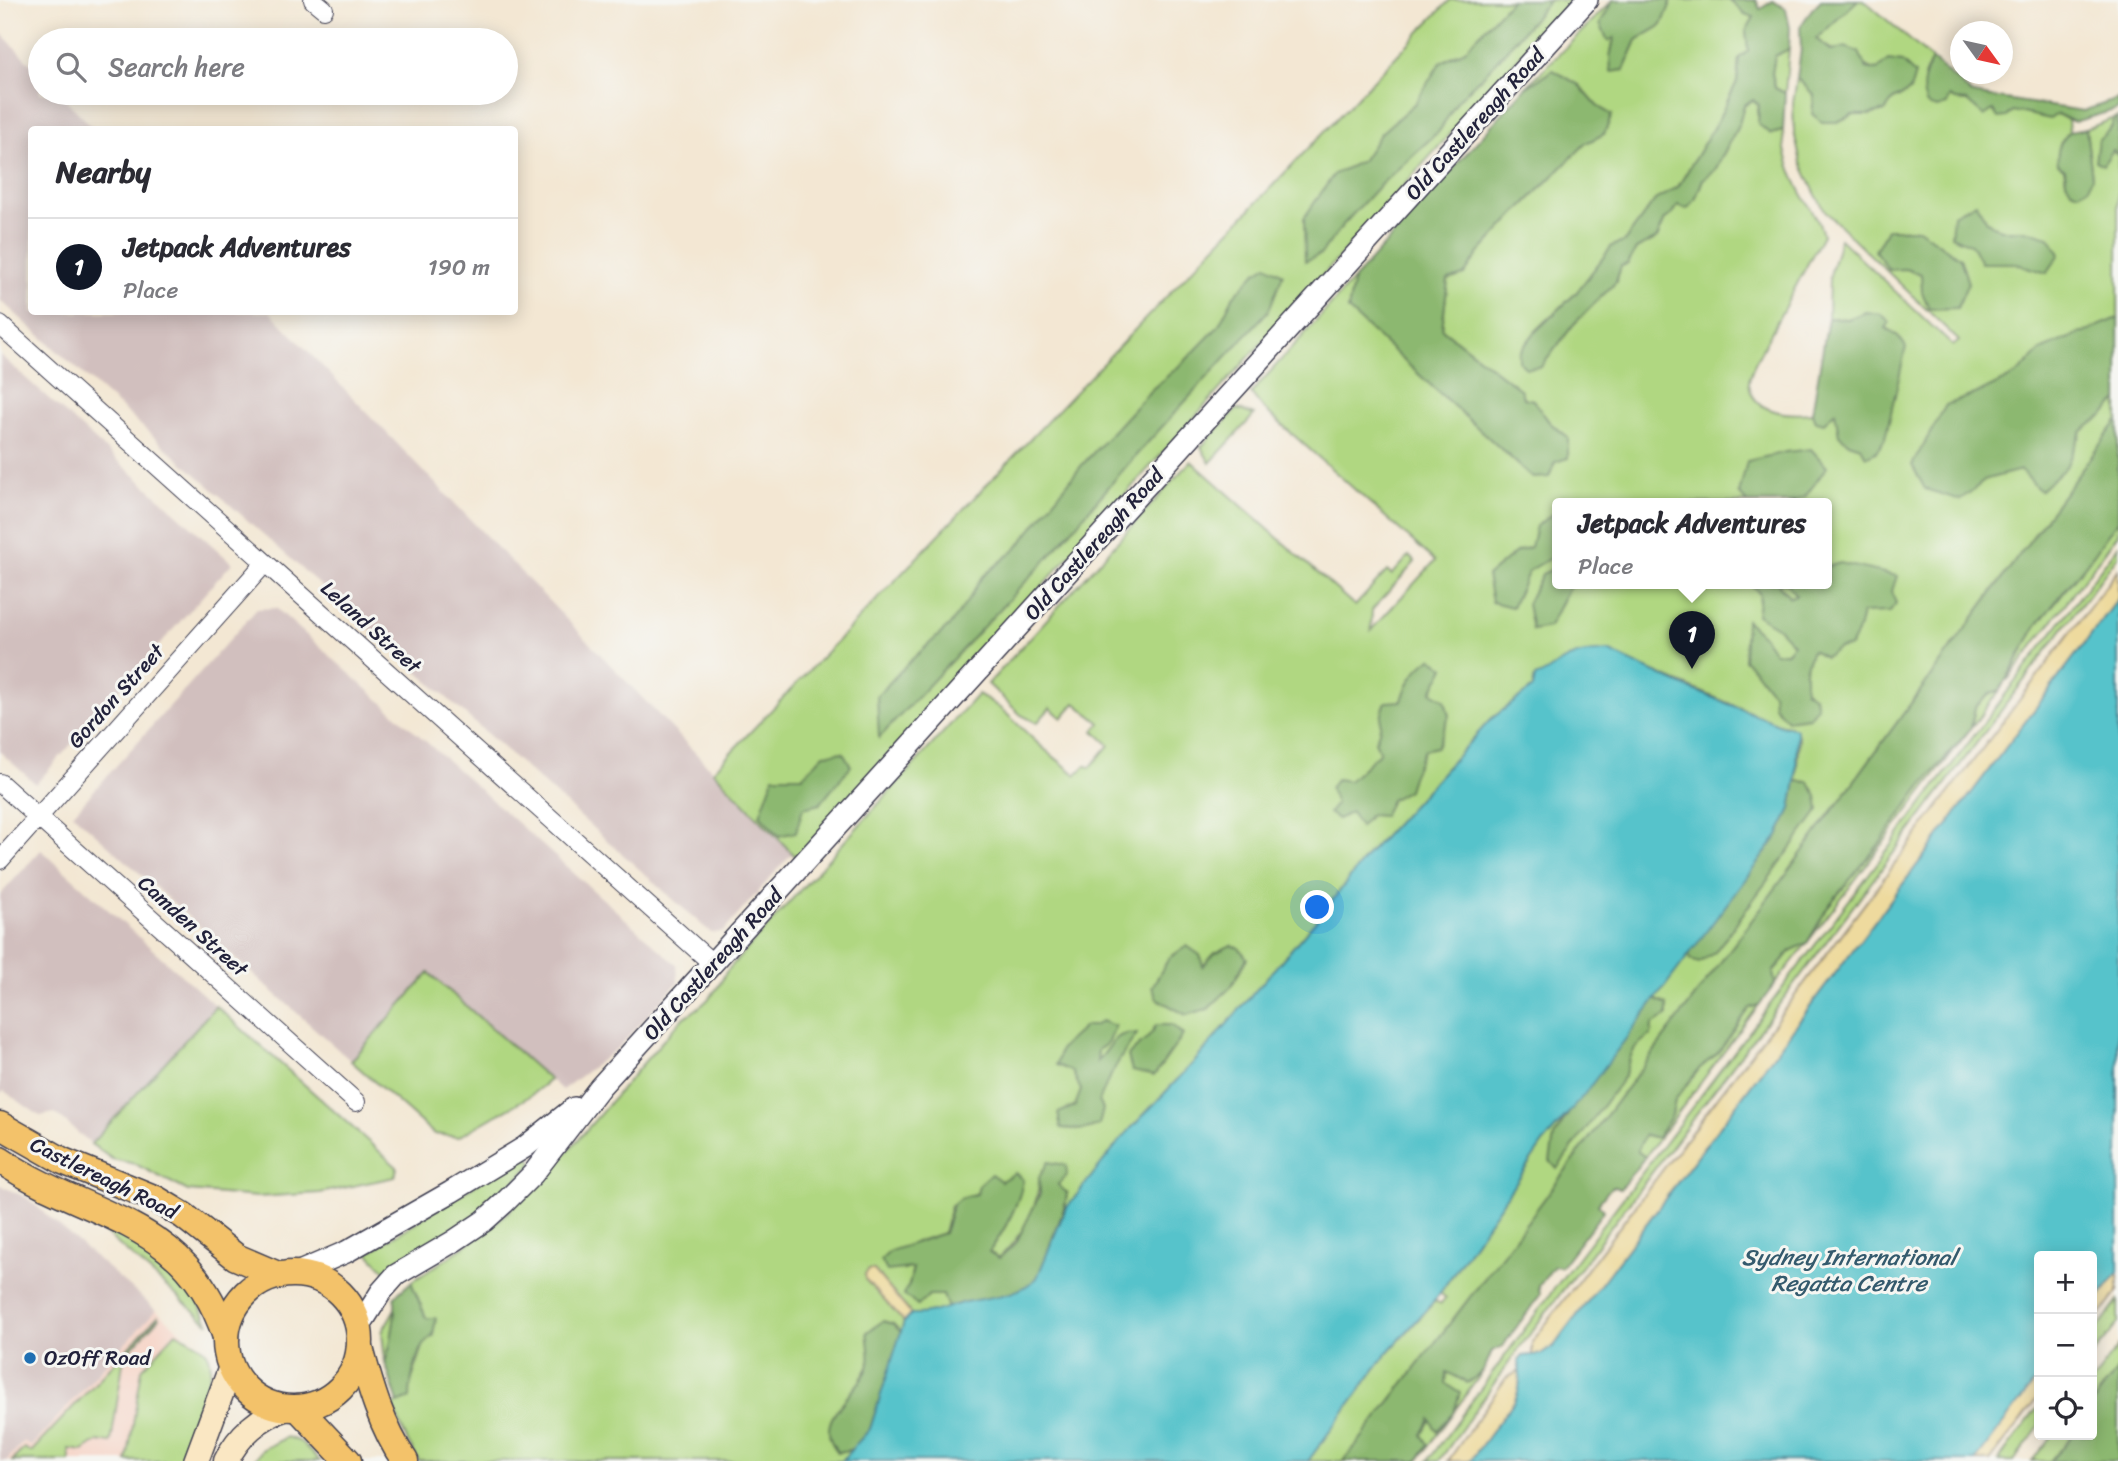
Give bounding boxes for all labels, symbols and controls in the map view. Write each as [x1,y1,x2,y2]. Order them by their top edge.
north arrow [1950,21,2013,84]
search box [28,28,518,105]
street label: Old Castlereagh Road [1395,37,1556,209]
text: Search here [108,44,245,90]
icon: search [52,48,90,86]
text: Nearby [56,145,151,199]
text: Jetpack Adventures [123,224,351,270]
text: 1 [74,247,84,288]
text: 190 m [428,247,490,288]
text: Place [123,270,178,311]
street label: Old Castlereagh Road [1014,457,1175,629]
popup [1552,498,1832,589]
text: Jetpack Adventures [1578,500,1806,546]
text: Place [1578,546,1633,587]
street label: Leland Street [312,571,432,684]
pin: 1 [1669,611,1715,669]
street label: Gordon Street [58,633,175,758]
street label: Camden Street [129,865,258,988]
street label: Old Castlereagh Road [633,877,794,1049]
your location [1300,890,1334,924]
street label: Castlereagh Road [23,1126,186,1231]
water label: Sydney International Regatta Centre [1742,1237,1962,1304]
map controls [2034,1251,2097,1440]
button: + [2034,1251,2097,1314]
button: − [2034,1314,2097,1377]
place label: OzOff Road [44,1339,152,1377]
marker: OzOff Road [22,1350,38,1366]
button: locate [2034,1377,2097,1440]

